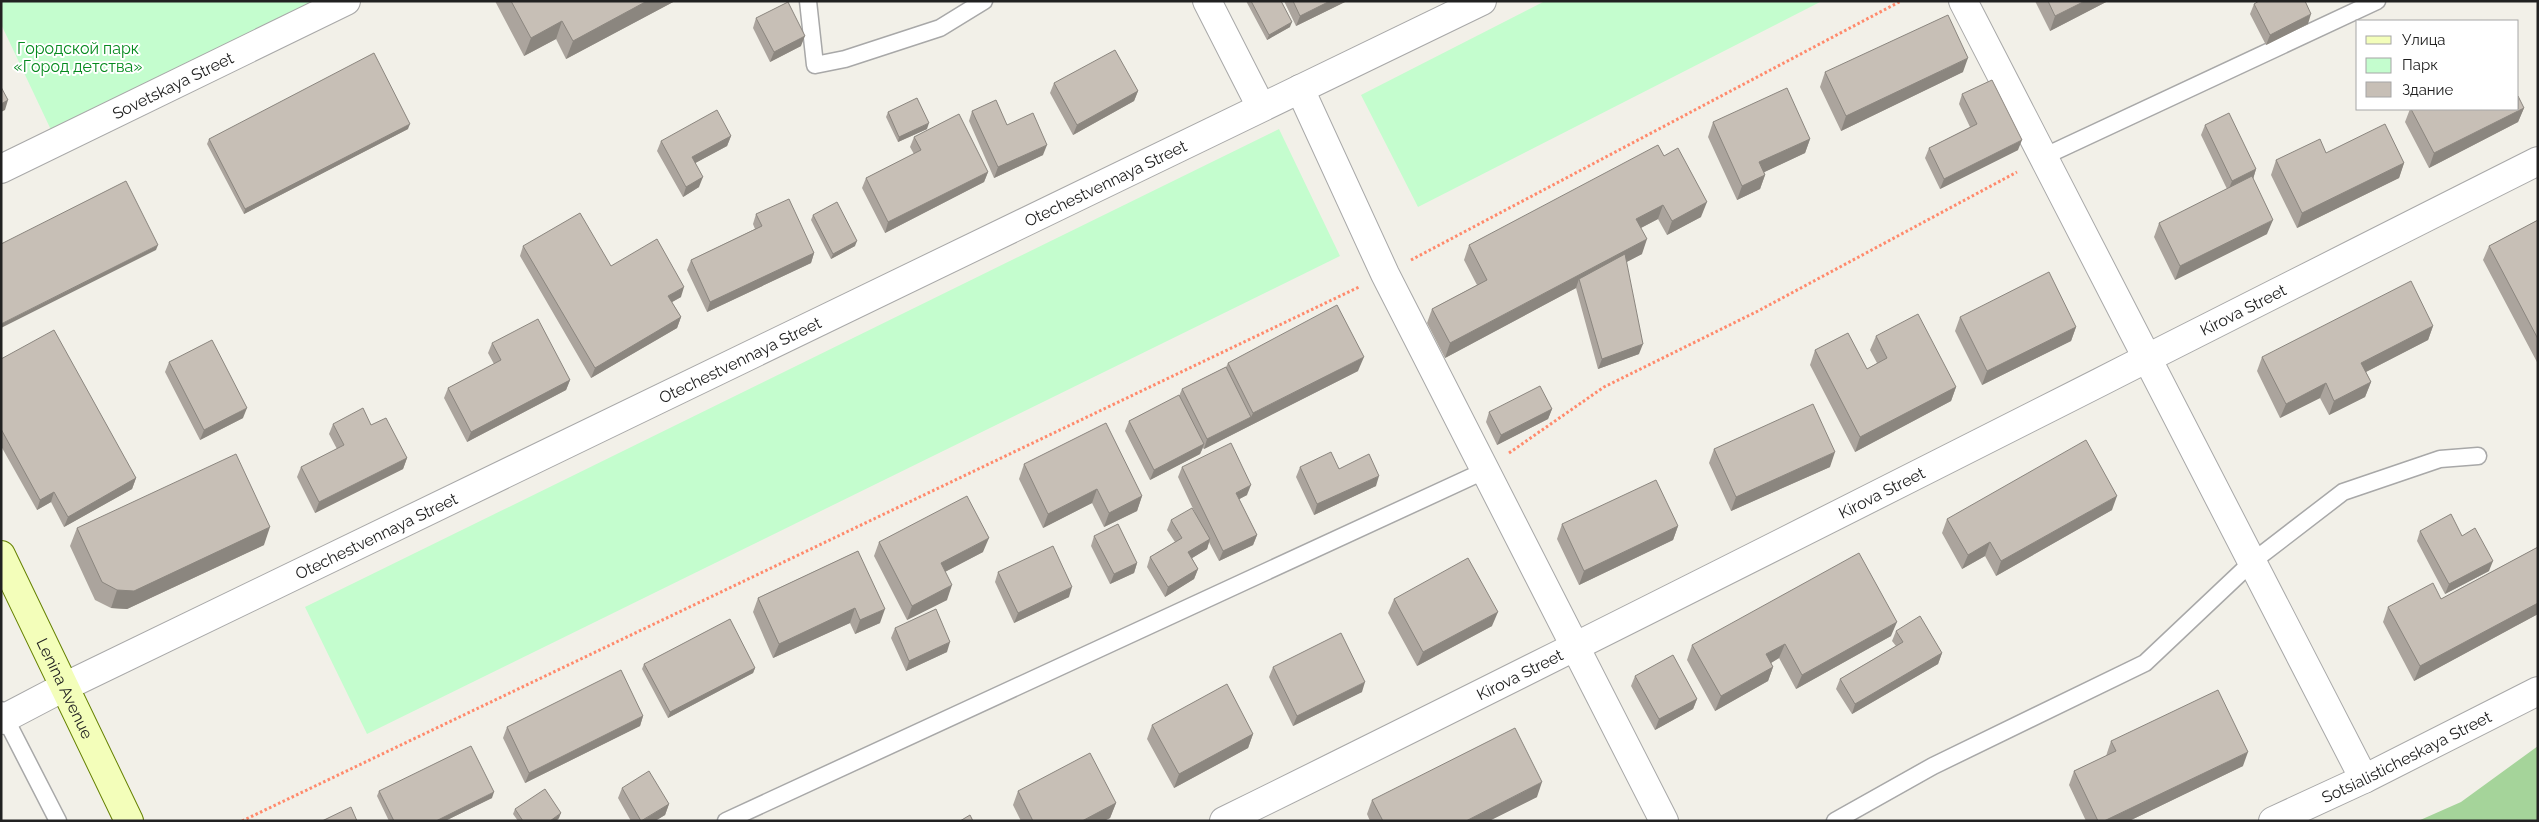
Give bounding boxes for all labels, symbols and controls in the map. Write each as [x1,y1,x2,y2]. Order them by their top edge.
legend [2356,20,2519,110]
text: Улица [2402,31,2446,49]
park label: Городской парк «Город детства» [14,39,142,76]
street label: Sovetskaya Street [109,48,237,123]
text: Парк [2402,56,2438,74]
text: Здание [2402,81,2454,99]
street label: Otechestvennaya Street [1021,136,1190,231]
street label: Kirova Street [2197,280,2290,340]
street label: Otechestvennaya Street [656,313,825,408]
street label: Kirova Street [1836,463,1929,523]
street label: Otechestvennaya Street [292,489,461,584]
street label: Lenina Avenue [32,635,97,742]
street label: Kirova Street [1474,645,1567,704]
street label: Sotsialisticheskaya Street [2319,707,2495,807]

